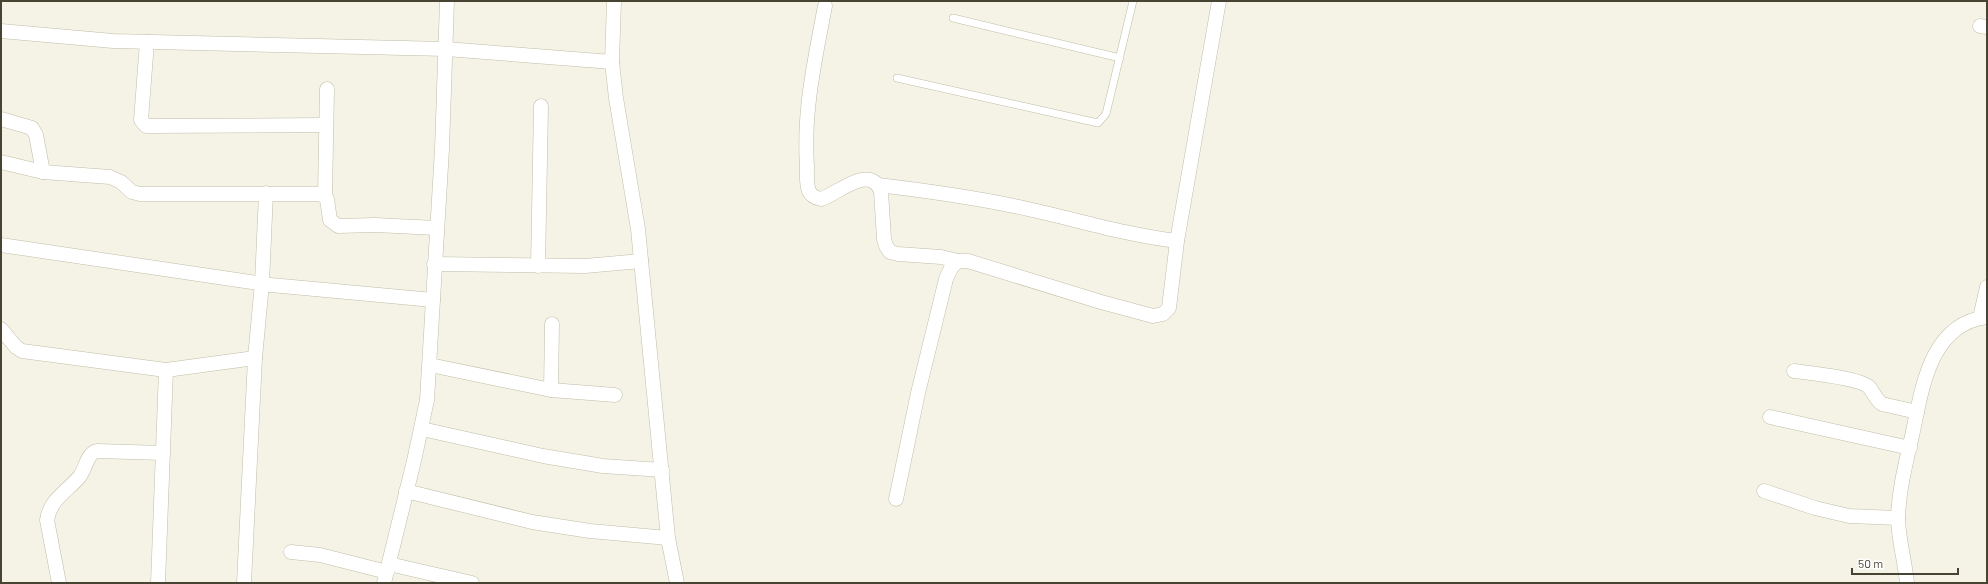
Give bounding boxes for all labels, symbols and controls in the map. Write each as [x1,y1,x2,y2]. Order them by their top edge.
scale bar [1852,550,1958,576]
text: 50 m [1858,556,1883,570]

